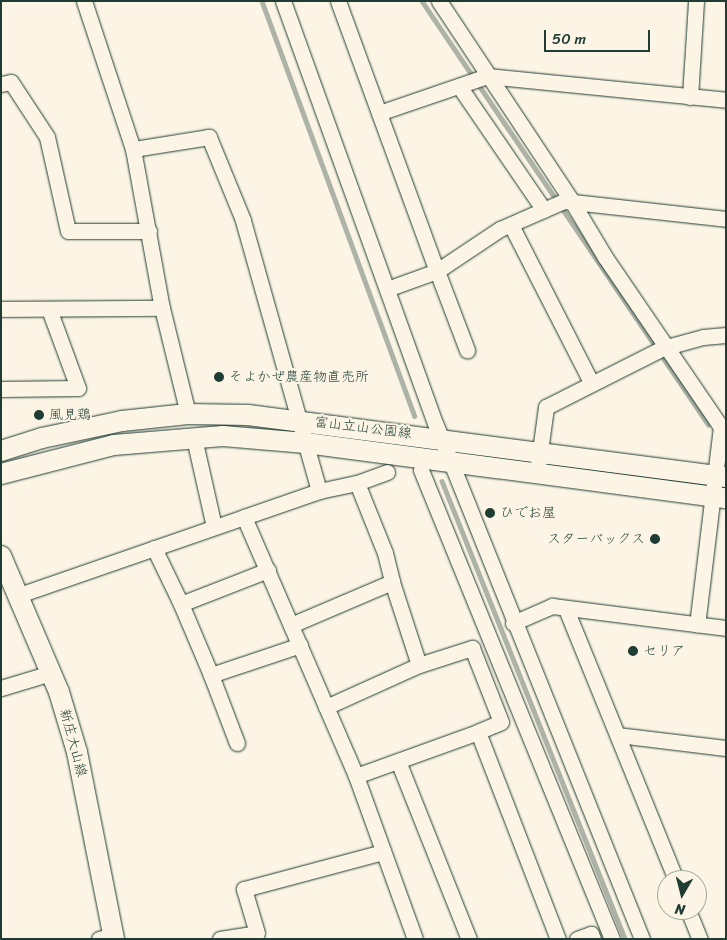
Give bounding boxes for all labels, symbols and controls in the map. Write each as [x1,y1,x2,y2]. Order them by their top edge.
scale bar [547,20,653,52]
text: 50 m [552,26,586,52]
place label: そよかぜ農産物直売所 [229,369,369,385]
marker: そよかぜ農産物直売所 [213,371,225,383]
place label: 風見鶏 [49,407,91,423]
marker: 風見鶏 [33,409,45,421]
street label: 富山立山公園線 [313,414,413,442]
place label: ひでお屋 [500,505,556,521]
marker: ひでお屋 [484,507,496,519]
place label: スターバックス [547,531,645,547]
marker: スターバックス [649,533,661,545]
place label: セリア [643,643,685,659]
marker: セリア [627,645,639,657]
street label: 新庄大山線 [56,707,90,779]
north arrow [657,870,707,920]
text: N [673,896,687,922]

